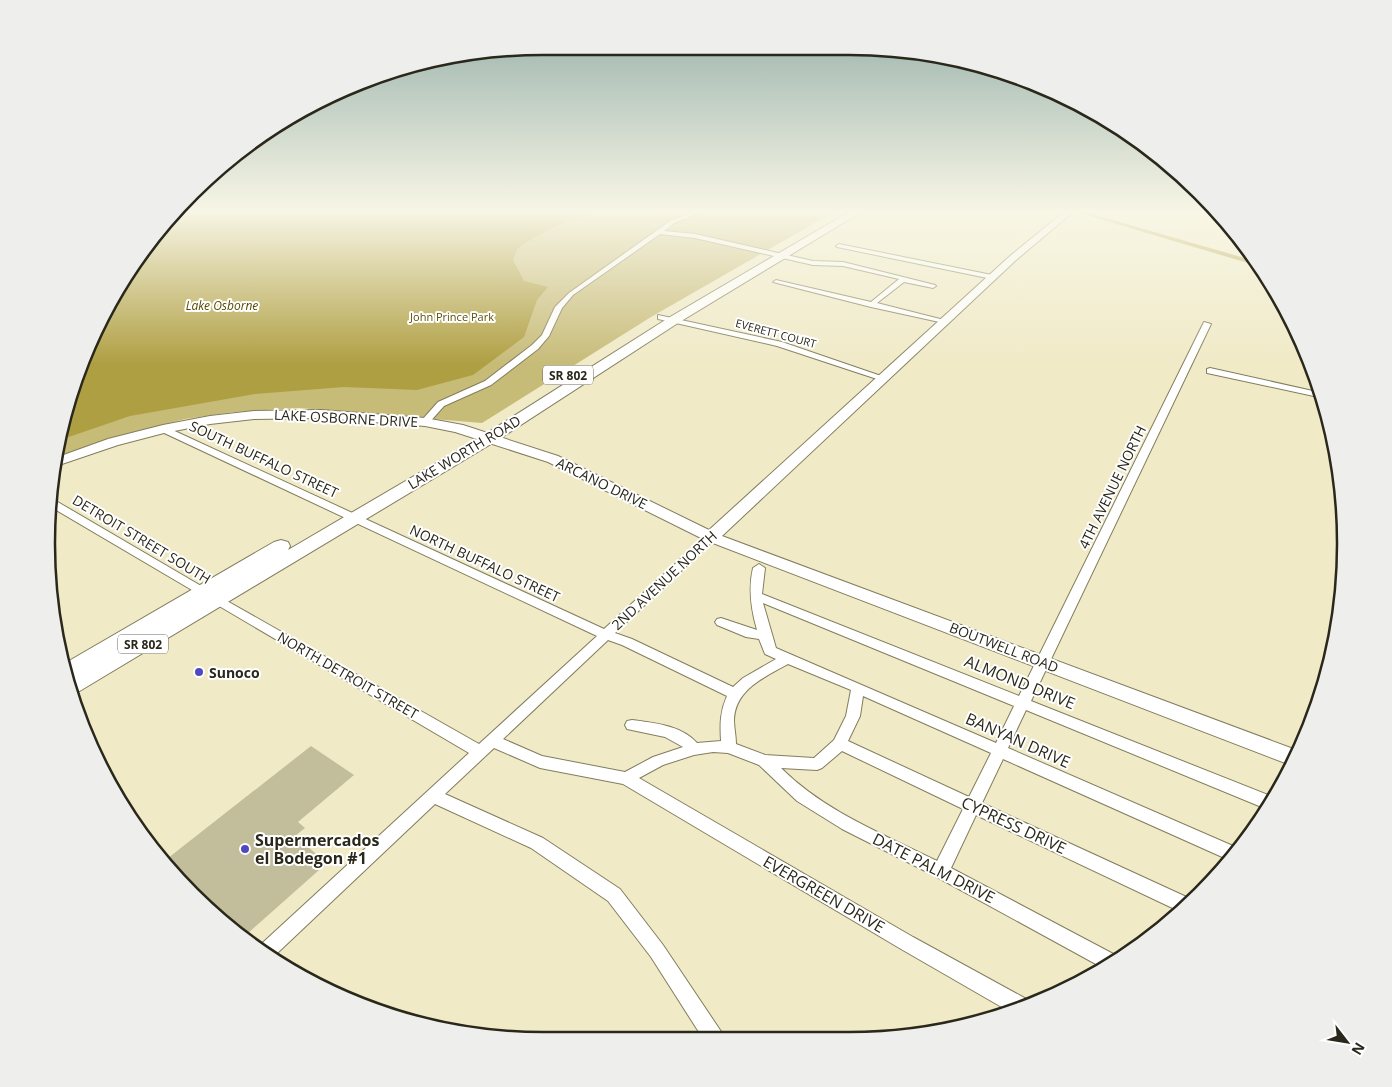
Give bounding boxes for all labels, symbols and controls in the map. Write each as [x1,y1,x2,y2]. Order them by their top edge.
water label: Lake Osborne [186,297,258,314]
park label: John Prince Park [409,309,494,324]
street label: EVERETT COURT [734,315,818,351]
road number: SR 802 [543,366,593,384]
street label: LAKE OSBORNE DRIVE [274,405,418,431]
street label: LAKE WORTH ROAD [404,411,524,493]
street label: SOUTH BUFFALO STREET [187,416,342,502]
street label: 4TH AVENUE NORTH [1074,422,1150,552]
street label: ARCANO DRIVE [553,453,651,513]
street label: DETROIT STREET SOUTH [69,490,215,588]
street label: NORTH BUFFALO STREET [407,520,563,606]
street label: 2ND AVENUE NORTH [607,526,721,634]
street label: BOUTWELL ROAD [947,617,1061,677]
street label: NORTH DETROIT STREET [274,627,422,723]
road number: SR 802 [118,634,168,654]
street label: ALMOND DRIVE [961,650,1079,714]
place label: Sunoco [209,663,260,682]
marker: Sunoco [193,666,205,678]
street label: BANYAN DRIVE [962,707,1074,773]
street label: CYPRESS DRIVE [958,791,1070,859]
street label: DATE PALM DRIVE [869,828,999,908]
place label: Supermercados el Bodegon #1 [255,829,380,869]
marker: Supermercados el Bodegon #1 [239,843,251,855]
street label: EVERGREEN DRIVE [759,850,889,938]
north arrow [1322,1017,1372,1067]
text: N [1347,1039,1370,1059]

